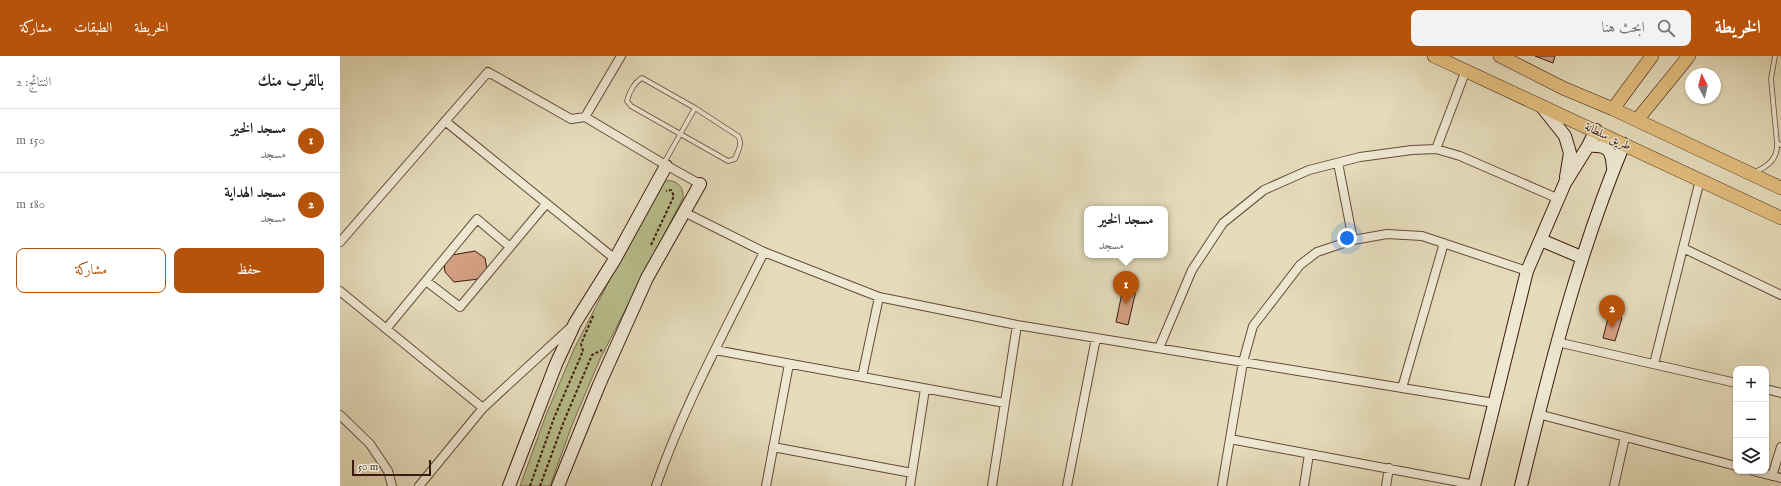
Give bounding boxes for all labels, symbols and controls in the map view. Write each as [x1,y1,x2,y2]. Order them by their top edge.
search box [1411,10,1691,46]
text: الخريطة [1715,16,1761,40]
icon: search [1655,17,1677,39]
text: ابحث هنا [1601,18,1645,37]
text: مشاركة [20,19,52,37]
text: الطبقات [74,19,112,37]
text: الخريطة [134,19,168,37]
north arrow [1685,68,1721,104]
text: بالقرب منك [257,71,324,92]
text: النتائج: 2 [16,74,51,91]
text: مسجد الخير [231,119,286,138]
street label: طريق سلطانة [1582,119,1634,154]
text: 150 m [16,132,45,149]
text: 1 [309,132,313,149]
text: مسجد [260,146,286,163]
text: مسجد الهداية [224,183,286,202]
text: 180 m [16,196,45,213]
text: 2 [308,196,314,213]
popup [1084,206,1168,258]
text: مسجد [260,210,286,227]
text: مسجد الخير [1098,210,1154,229]
your location [1337,228,1357,248]
text: مسجد [1098,237,1124,254]
button: مشاركة [16,248,166,293]
button: حفظ [174,248,324,293]
pin: 1 [1113,271,1139,304]
pin: 2 [1599,295,1625,328]
map controls [1733,366,1769,474]
button: + [1733,366,1769,402]
button: − [1733,402,1769,438]
button: layers [1733,438,1769,474]
scale bar [352,458,431,477]
text: 50 m [358,460,378,474]

